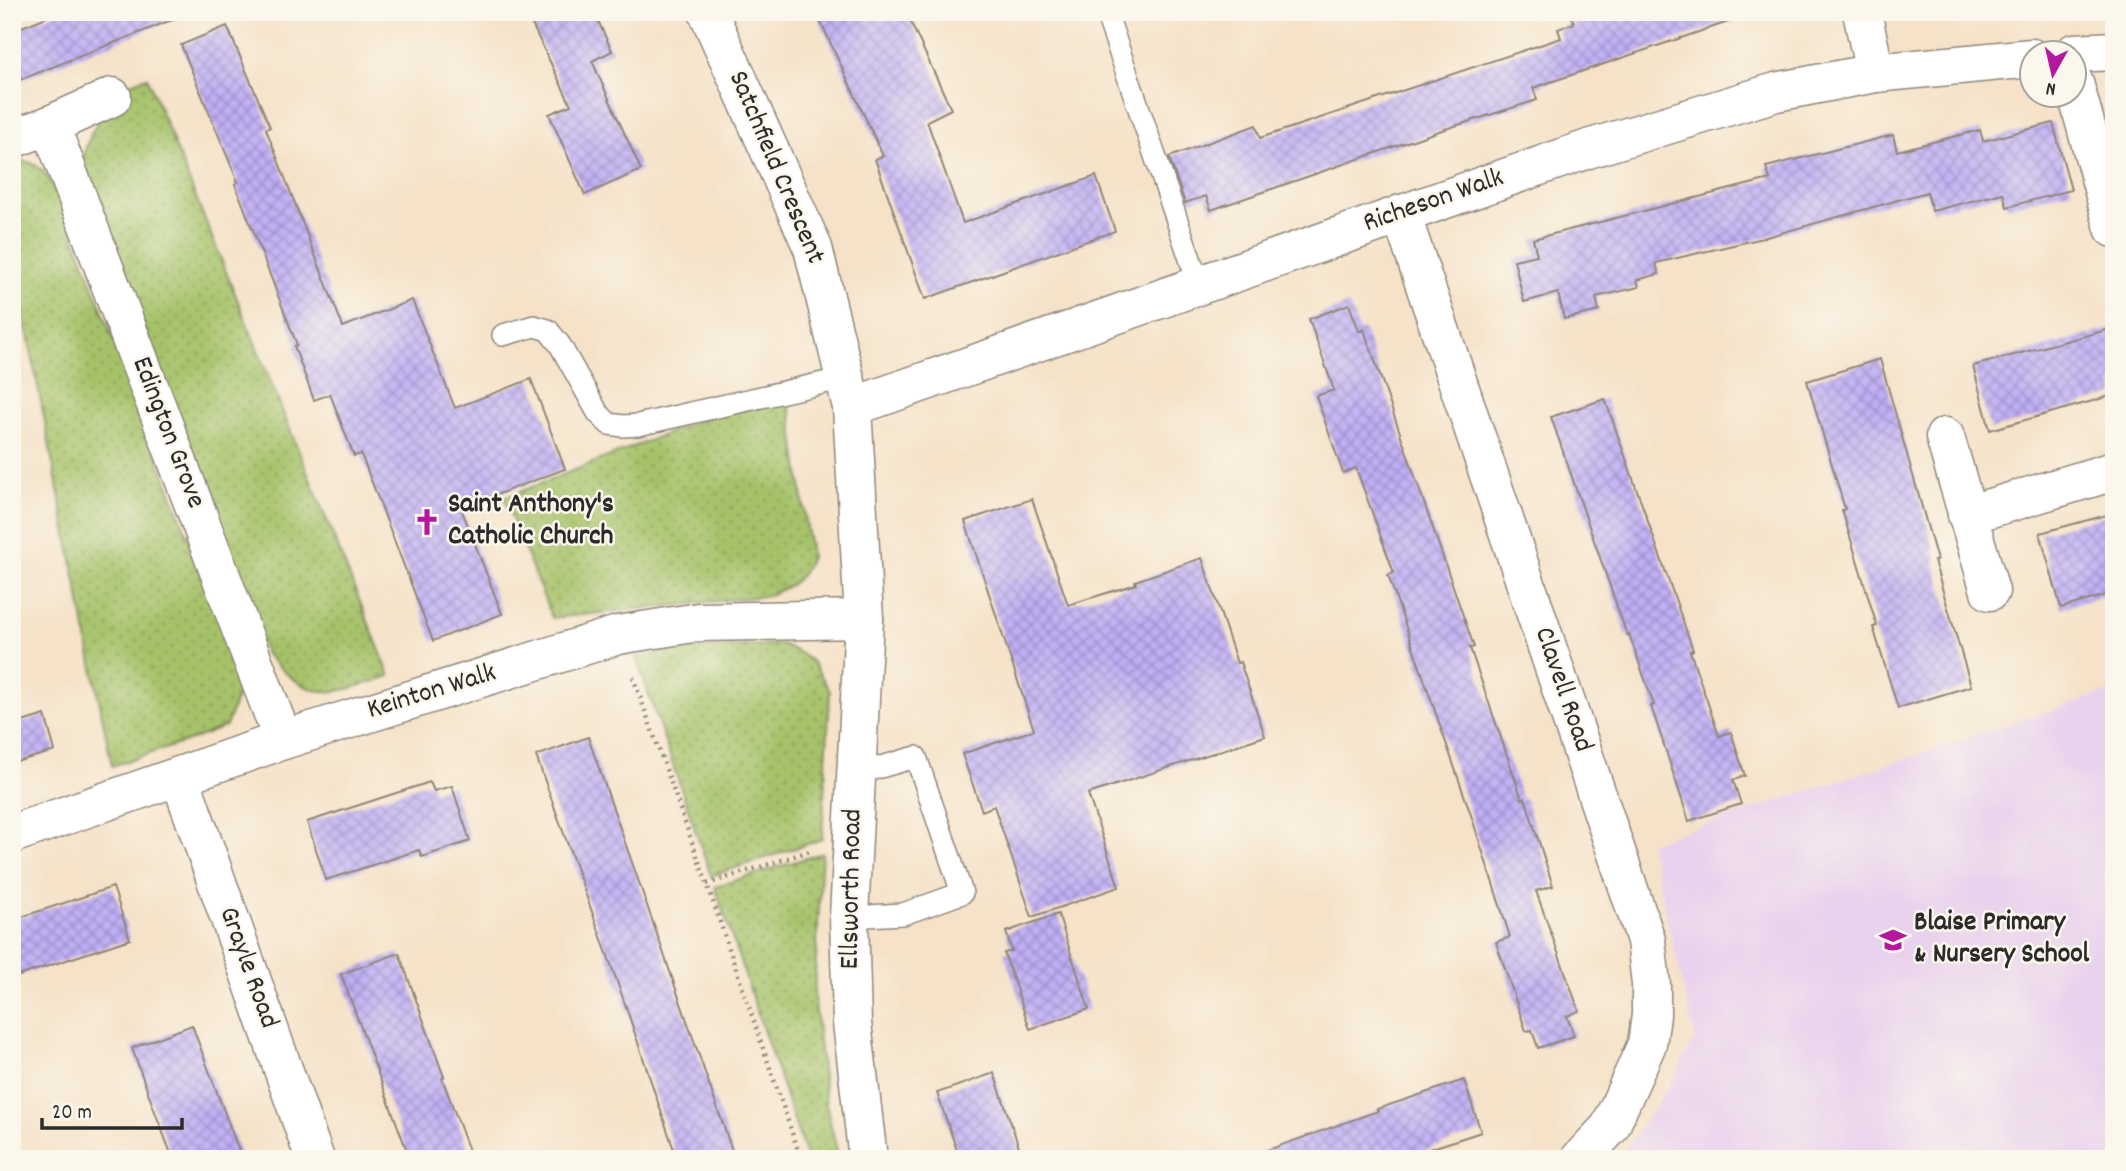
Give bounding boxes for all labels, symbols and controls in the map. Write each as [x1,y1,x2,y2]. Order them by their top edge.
north arrow [2018,38,2088,108]
street label: Satchfield Crescent [716,65,834,271]
text: N [2045,73,2058,101]
street label: Richeson Walk [1358,159,1510,245]
street label: Edington Grove [120,351,214,515]
place label: Saint Anthony's Catholic Church [448,486,614,558]
church icon: Saint Anthony's Catholic Church [412,507,442,537]
street label: Clavell Road [1522,622,1602,758]
street label: Keinton Walk [363,654,501,732]
street label: Ellsworth Road [832,808,874,970]
street label: Grayle Road [207,902,287,1034]
place label: Blaise Primary & Nursery School [1914,904,2090,976]
school or university icon: Blaise Primary & Nursery School [1878,925,1908,955]
scale bar [42,1087,182,1131]
text: 20 m [52,1099,92,1129]

